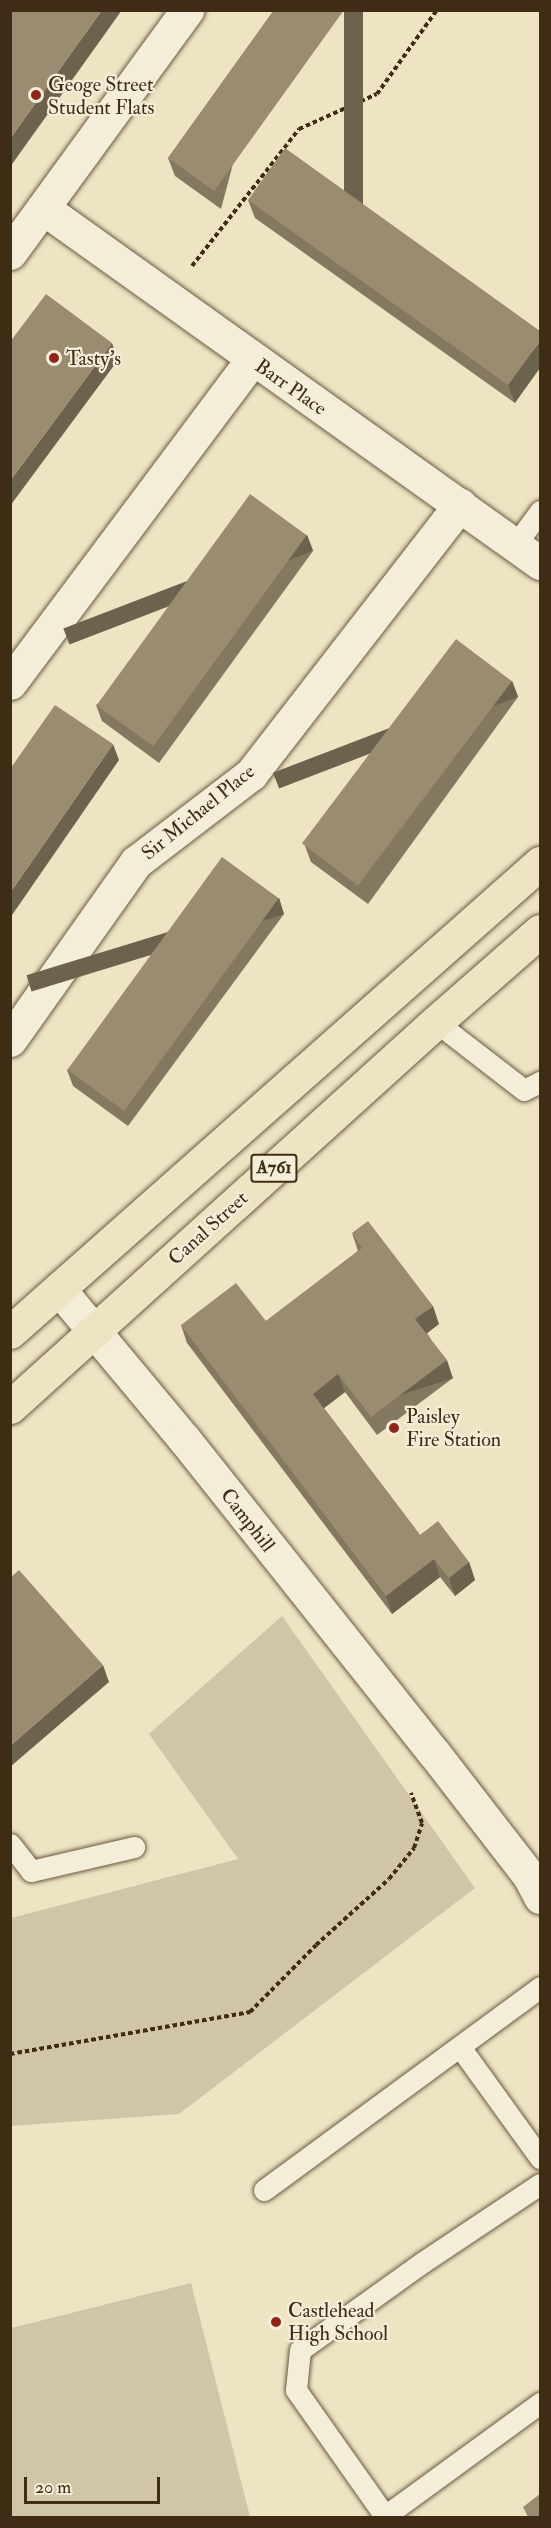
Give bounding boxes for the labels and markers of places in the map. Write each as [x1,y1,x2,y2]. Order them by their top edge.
place label: Geoge Street Student Flats [48,72,154,119]
marker: Geoge Street Student Flats [29,88,43,102]
place label: Tasty's [66,346,121,370]
marker: Tasty's [47,351,61,365]
place label: Paisley Fire Station [406,1404,501,1451]
marker: Paisley Fire Station [387,1421,401,1435]
place label: Castlehead High School [288,2298,388,2345]
marker: Castlehead High School [269,2315,283,2329]

